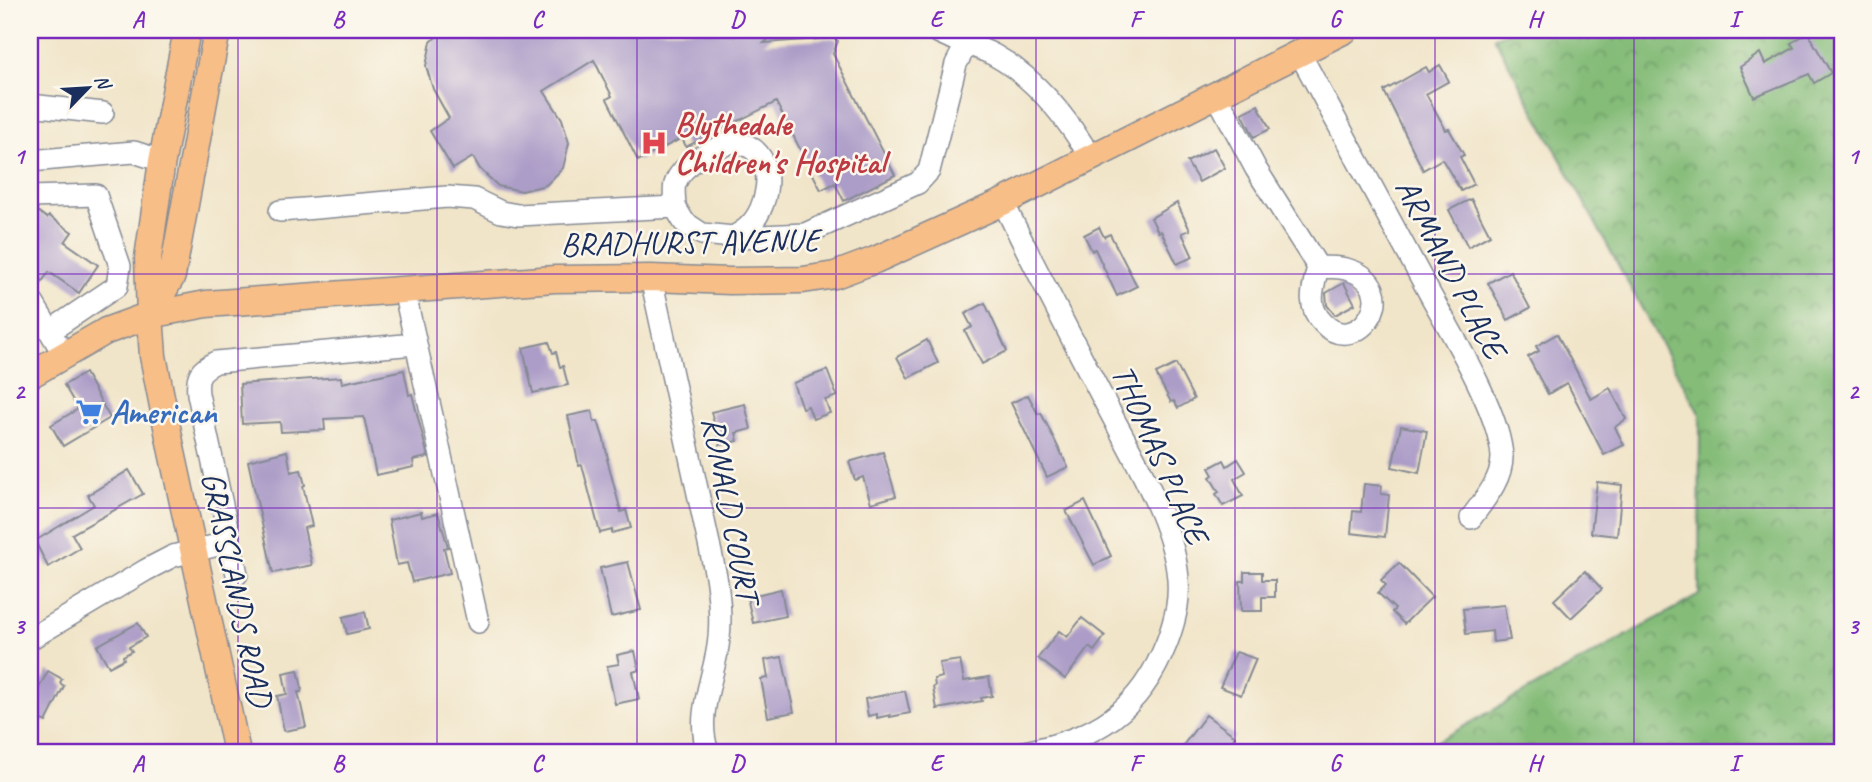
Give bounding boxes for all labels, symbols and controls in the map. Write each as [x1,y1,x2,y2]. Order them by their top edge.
text: A [132,5,146,34]
text: B [332,5,346,34]
text: C [532,5,546,34]
text: D [730,5,746,34]
text: E [930,5,946,34]
text: F [1130,5,1146,34]
text: G [1329,5,1344,34]
text: H [1527,5,1545,34]
text: I [1729,5,1744,34]
north arrow [52,52,122,122]
text: N [89,71,117,95]
place label: Blythedale Children's Hospital [675,103,892,183]
hospital icon: Blythedale Children's Hospital [639,128,669,158]
text: 1 [14,142,27,171]
text: 1 [1848,142,1861,171]
street label: ARMAND PLACE [1386,171,1518,369]
street label: BRADHURST AVENUE [560,219,824,265]
street label: THOMAS PLACE [1102,358,1220,554]
text: 2 [14,377,27,406]
text: 2 [1848,377,1861,406]
place label: American [110,391,217,433]
supermarket icon: American [74,397,104,427]
street label: RONALD COURT [692,413,771,612]
street label: GRASSLANDS ROAD [192,468,283,713]
text: 3 [14,612,27,641]
text: 3 [1848,612,1861,641]
text: A [132,749,146,778]
text: B [332,749,346,778]
text: C [532,749,546,778]
text: D [730,749,746,778]
text: E [930,749,946,778]
text: F [1130,749,1146,778]
text: G [1329,749,1344,778]
text: H [1527,749,1545,778]
text: I [1729,749,1744,778]

